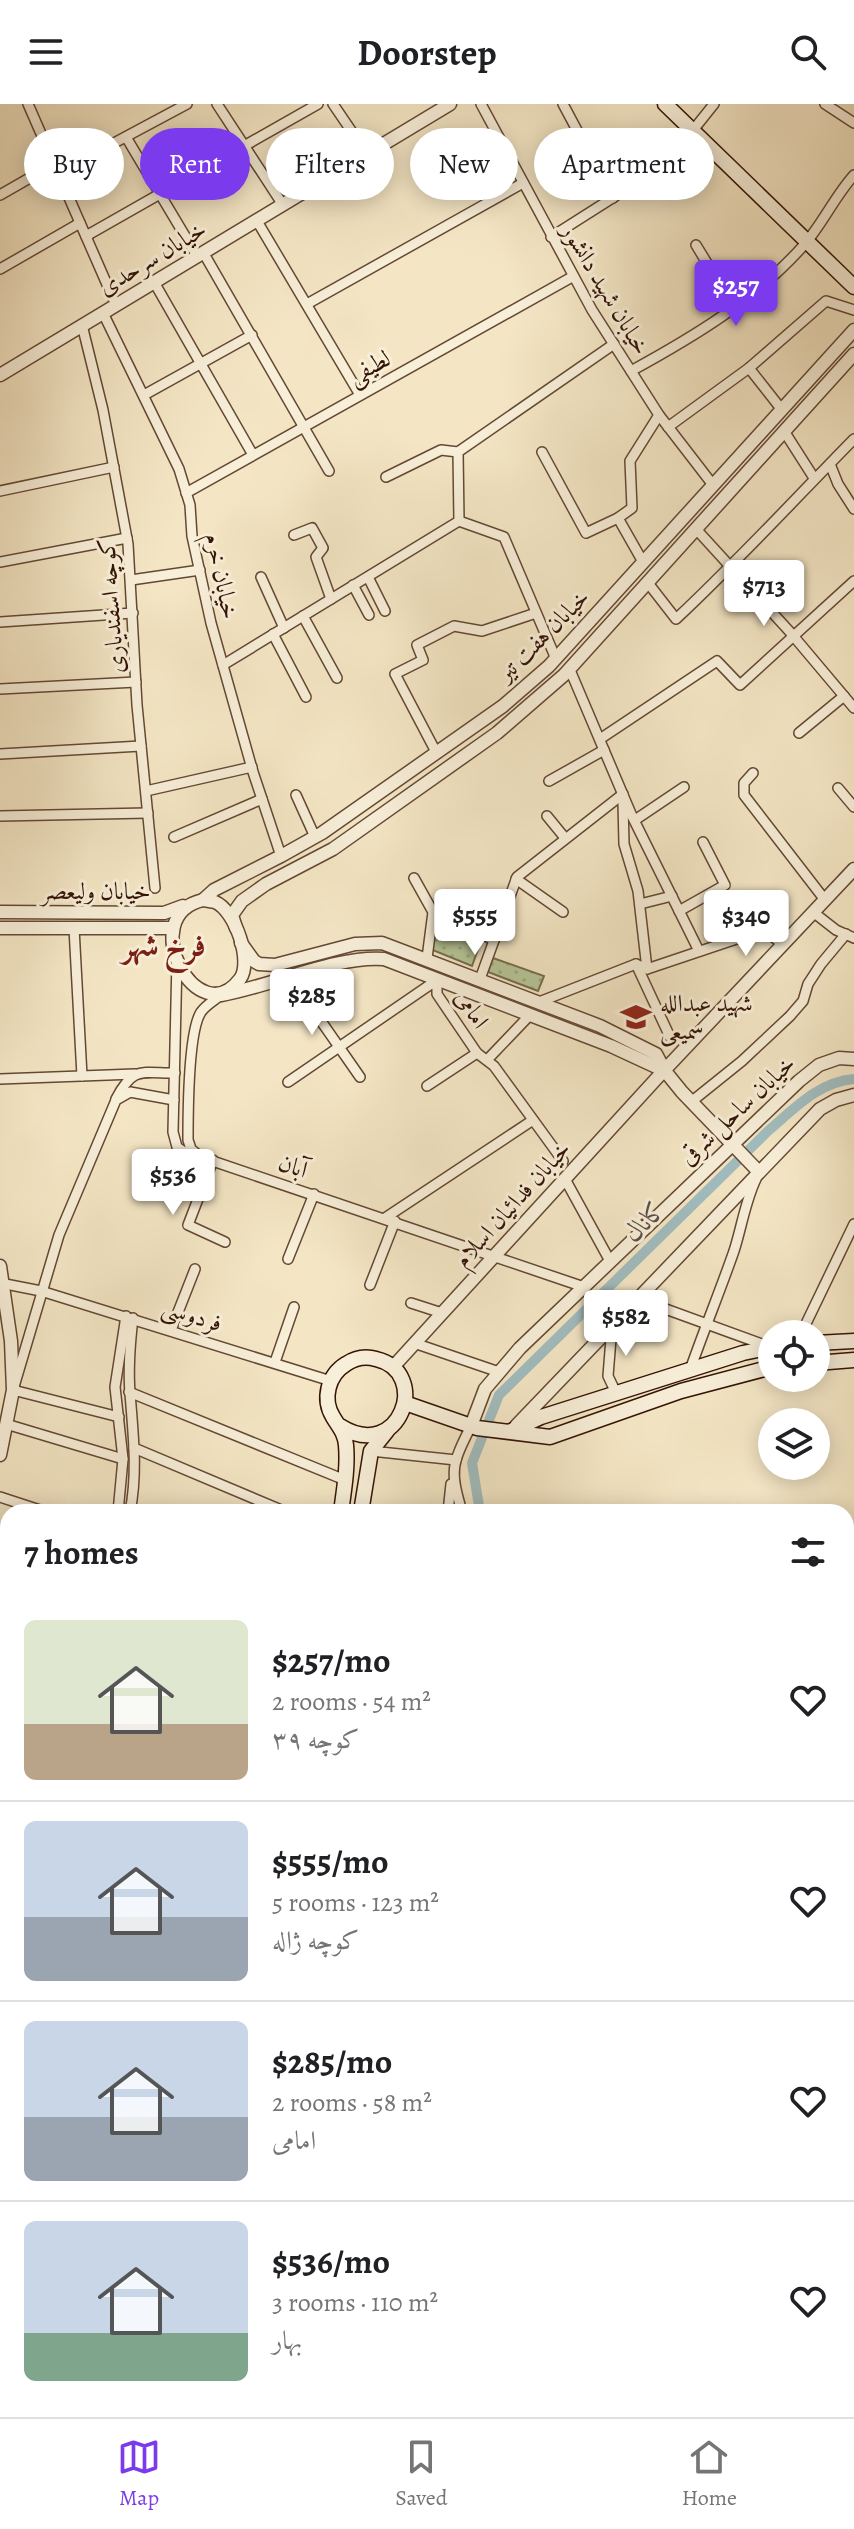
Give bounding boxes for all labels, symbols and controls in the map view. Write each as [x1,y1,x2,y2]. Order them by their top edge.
text: Doorstep [357,28,497,77]
icon: menu [24,30,68,74]
icon: search [786,30,830,74]
chip: Buy [24,128,124,200]
chip: Rent [140,128,250,200]
chip: Filters [266,128,394,200]
chip: New [410,128,518,200]
chip: Apartment [534,128,714,200]
street label: خیابان سرحدی [92,213,212,303]
street label: خیابان شهید دانشور [553,216,658,361]
pin: $257 [689,260,783,328]
text: $257 [713,268,759,303]
street label: لطیفی [342,342,397,393]
street label: خیابان خرم [192,530,247,623]
street label: کوچه اسفندیاری [90,537,133,675]
pin: $713 [717,560,811,628]
text: $713 [742,568,786,603]
street label: خیابان هفت تیر [487,582,596,691]
street label: خیابان ولیعصر [38,875,151,907]
pin: $555 [428,889,522,957]
pin: $340 [699,890,793,958]
text: $555 [452,897,498,932]
text: $340 [722,898,770,933]
district label: فرخ شهر [119,923,206,974]
pin: $285 [265,969,359,1037]
text: $285 [288,977,336,1012]
street label: امامی [447,983,497,1035]
place label: شهید عبدالله سمیعی [660,987,753,1047]
school or university icon: شهید عبدالله سمیعی [619,1000,653,1034]
street label: خیابان ساحل شرقی [672,1048,803,1173]
street label: خیابان فدائیان اسلام [446,1134,581,1278]
street label: آبان [274,1146,315,1187]
pin: $536 [126,1149,220,1217]
text: $536 [150,1157,196,1192]
water label: کانال [616,1192,674,1250]
pin: $582 [579,1290,673,1358]
street label: فردوسی [158,1291,226,1340]
text: $582 [602,1298,650,1333]
map controls [758,1320,830,1480]
button: locate [758,1320,830,1392]
button: layers [758,1408,830,1480]
text: 7 homes [24,1529,139,1576]
icon: filters [786,1530,830,1574]
text: $257/mo [272,1637,391,1684]
icon: home [88,1652,184,1748]
icon: heart [786,1678,830,1722]
text: 2 rooms · 54 m² [272,1684,431,1719]
text: کوچه ۳۹ [272,1722,359,1757]
text: $555/mo [272,1838,389,1885]
icon: home [88,1853,184,1949]
icon: heart [786,1879,830,1923]
text: 5 rooms · 123 m² [272,1885,439,1920]
text: کوچه ژاله [272,1923,359,1958]
text: $285/mo [272,2038,392,2085]
icon: home [88,2053,184,2149]
icon: heart [786,2079,830,2123]
text: 2 rooms · 58 m² [272,2085,432,2120]
text: امامی [272,2123,316,2158]
text: $536/mo [272,2238,390,2285]
icon: home [88,2253,184,2349]
icon: heart [786,2279,830,2323]
text: 3 rooms · 110 m² [272,2285,438,2320]
text: بهار [272,2323,302,2358]
tab: Map [117,2435,161,2513]
tab: Saved [395,2435,447,2513]
tab: Home [682,2435,737,2513]

